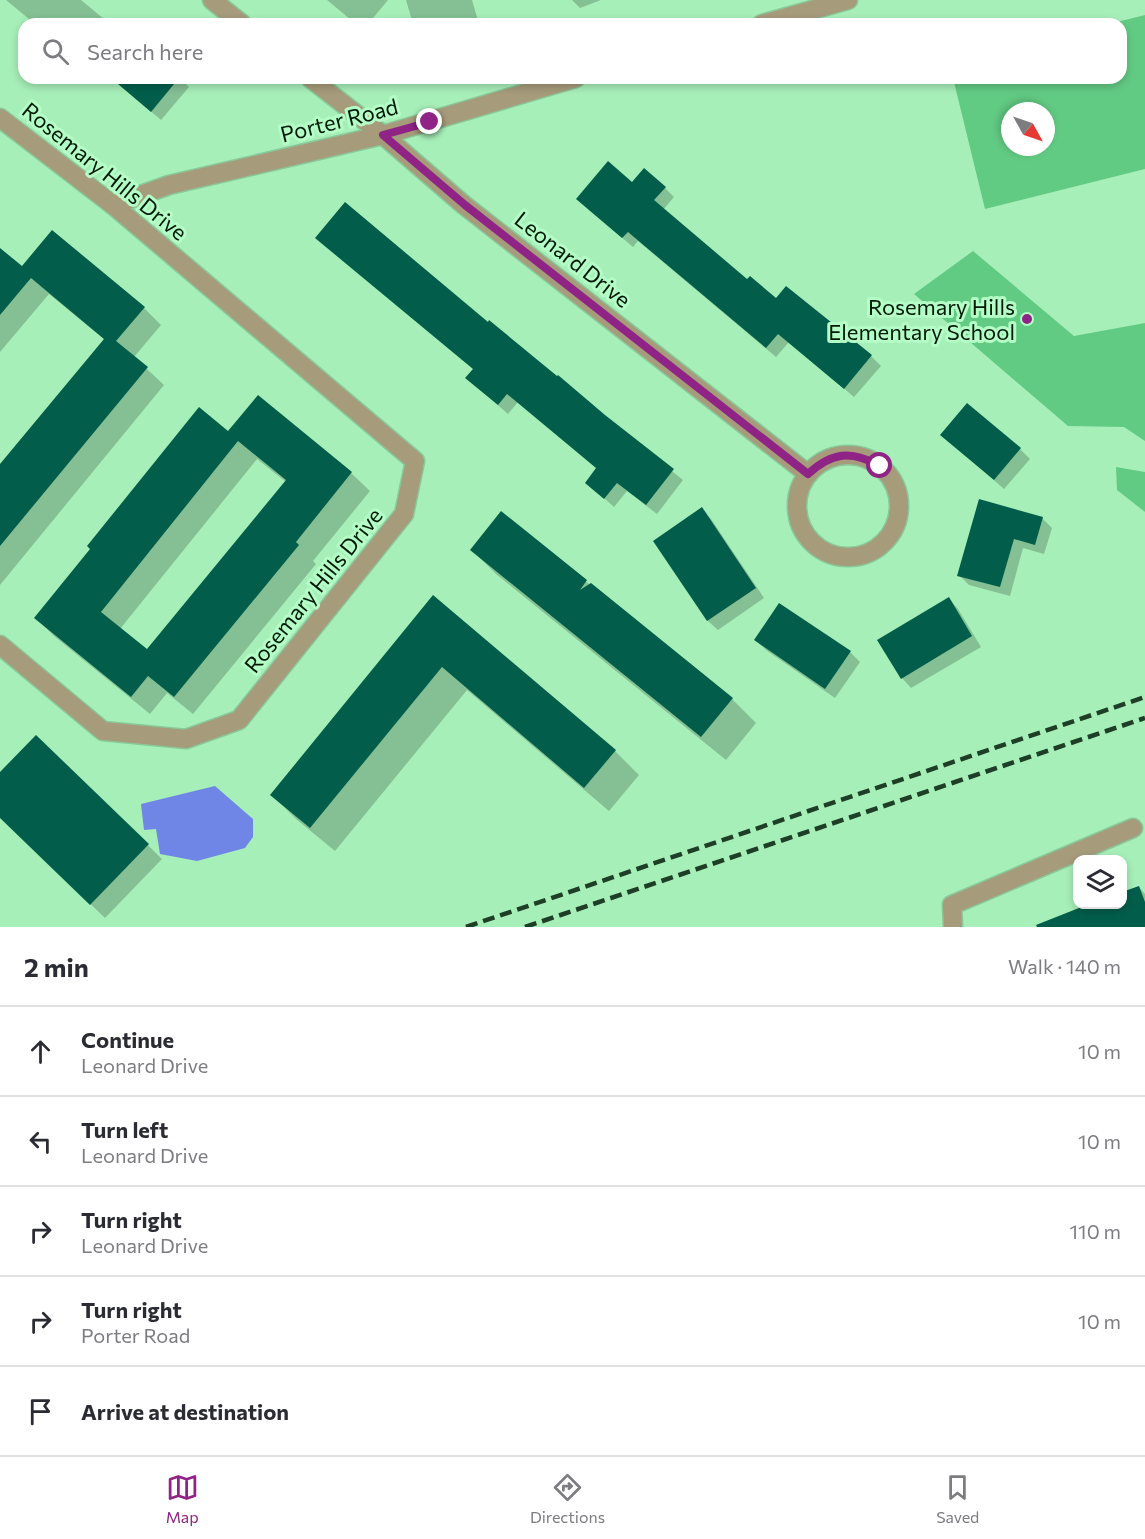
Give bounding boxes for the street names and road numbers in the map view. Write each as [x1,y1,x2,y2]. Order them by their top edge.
street label: Porter Road [277,92,401,148]
street label: Rosemary Hills Drive [17,96,193,246]
street label: Leonard Drive [510,205,636,313]
street label: Rosemary Hills Drive [238,502,388,678]

